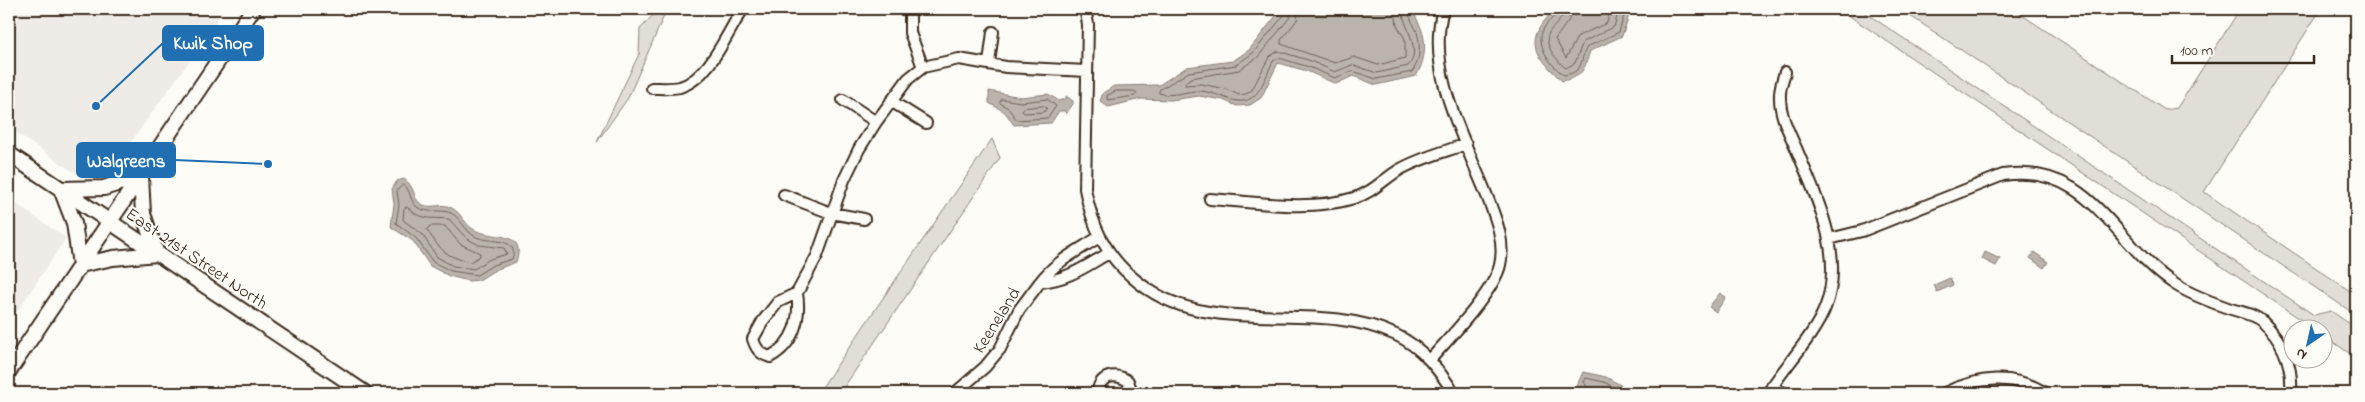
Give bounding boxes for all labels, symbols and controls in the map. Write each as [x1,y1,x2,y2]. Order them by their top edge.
callout: Kwik Shop [163,26,263,60]
text: Kwik Shop [173,31,253,58]
scale bar [2172,32,2315,64]
text: 100 m [2180,40,2213,62]
callout: Walgreens [77,143,175,177]
text: Walgreens [87,149,166,178]
street label: East 21st Street North [120,202,272,317]
street label: Keeneland [967,283,1028,359]
north arrow [2282,320,2332,370]
text: N [2292,342,2311,365]

